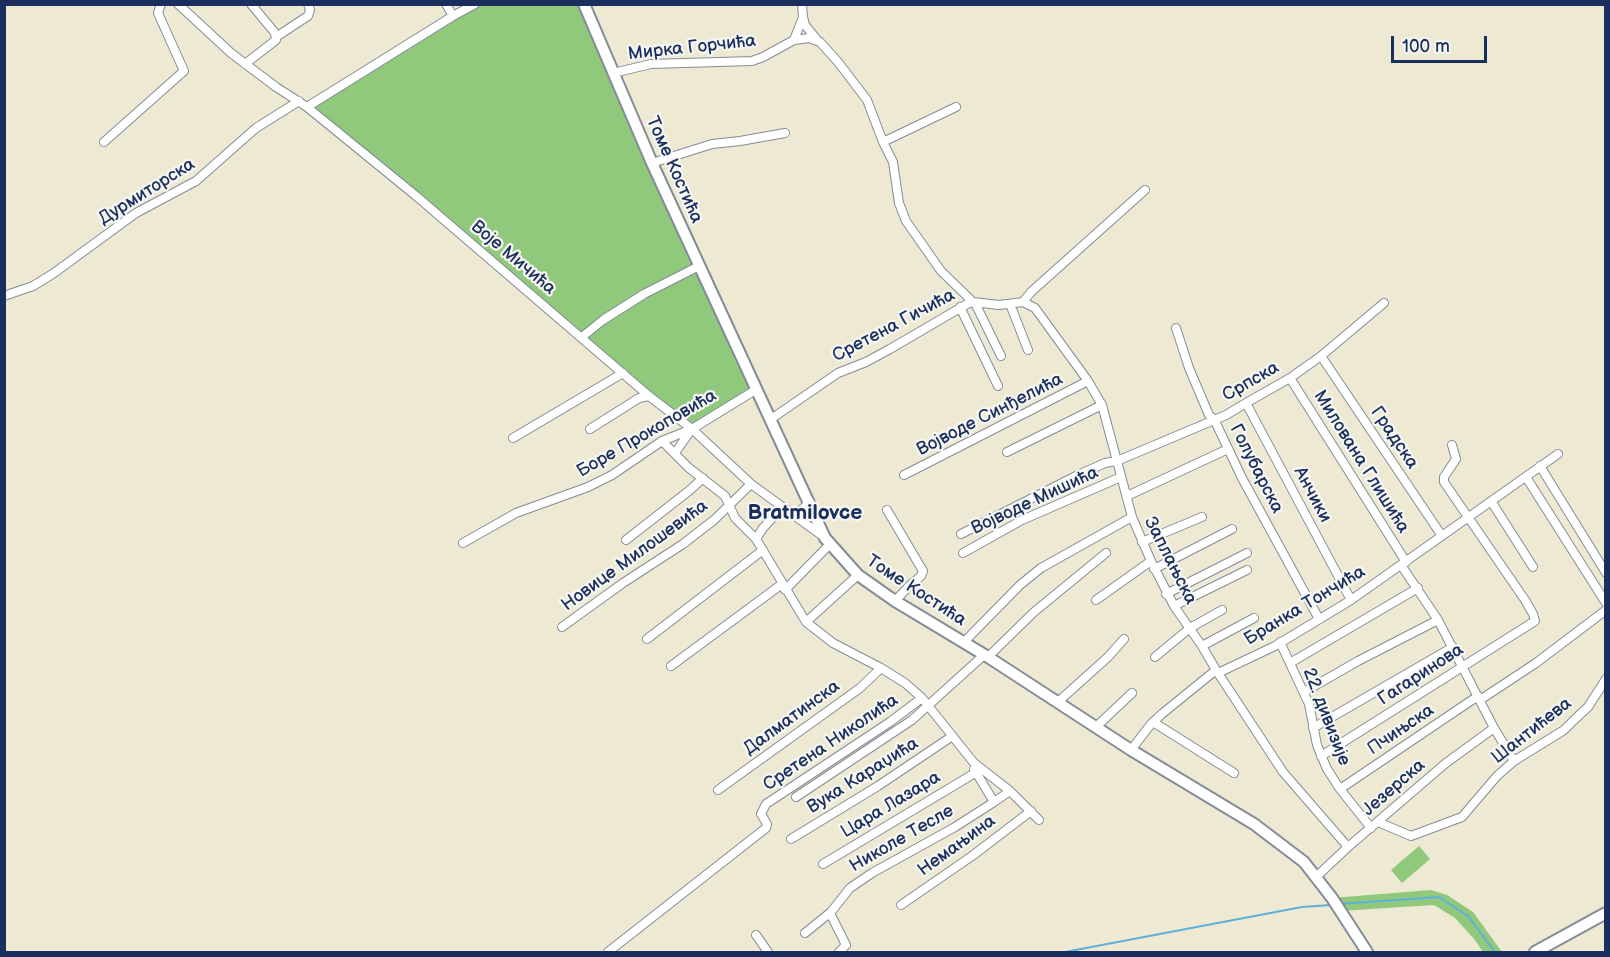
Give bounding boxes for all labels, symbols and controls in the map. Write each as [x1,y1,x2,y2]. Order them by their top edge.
scale bar [1394,24,1490,62]
street label: Мирка Горчића [627,31,757,65]
text: 100 m [1402,36,1450,57]
street label: Томе Костића [641,113,707,227]
street label: Дурмиторска [95,154,199,230]
street label: Воје Мичића [466,216,560,300]
street label: Сретена Гичића [829,285,959,367]
street label: Српска [1219,357,1283,407]
street label: Војводе Синђелића [913,369,1067,461]
street label: Боре Прокоповића [573,385,721,483]
street label: Милована Глишића [1308,387,1414,537]
street label: Градска [1365,403,1423,473]
street label: Голубарска [1224,421,1288,517]
street label: Војводе Мишића [968,462,1102,540]
street label: Анчики [1288,463,1336,527]
street label: Новице Милошевића [558,496,712,616]
district label: Bratmilovce [748,501,862,527]
street label: Заплањска [1139,514,1201,608]
street label: Томе Костића [862,551,970,631]
street label: Бранка Тончића [1241,561,1369,651]
street label: Гагаринова [1374,639,1468,711]
street label: 22. дивизије [1297,665,1355,769]
street label: Далматинска [740,676,844,760]
street label: Сретена Николића [759,690,903,796]
street label: Шантићева [1488,693,1576,769]
street label: Пчињска [1364,700,1438,760]
street label: Вука Караџића [803,733,923,819]
street label: Језерска [1358,755,1430,821]
street label: Цара Лазара [837,767,945,843]
street label: Николе Тесле [846,801,958,877]
street label: Немањина [914,811,1000,881]

